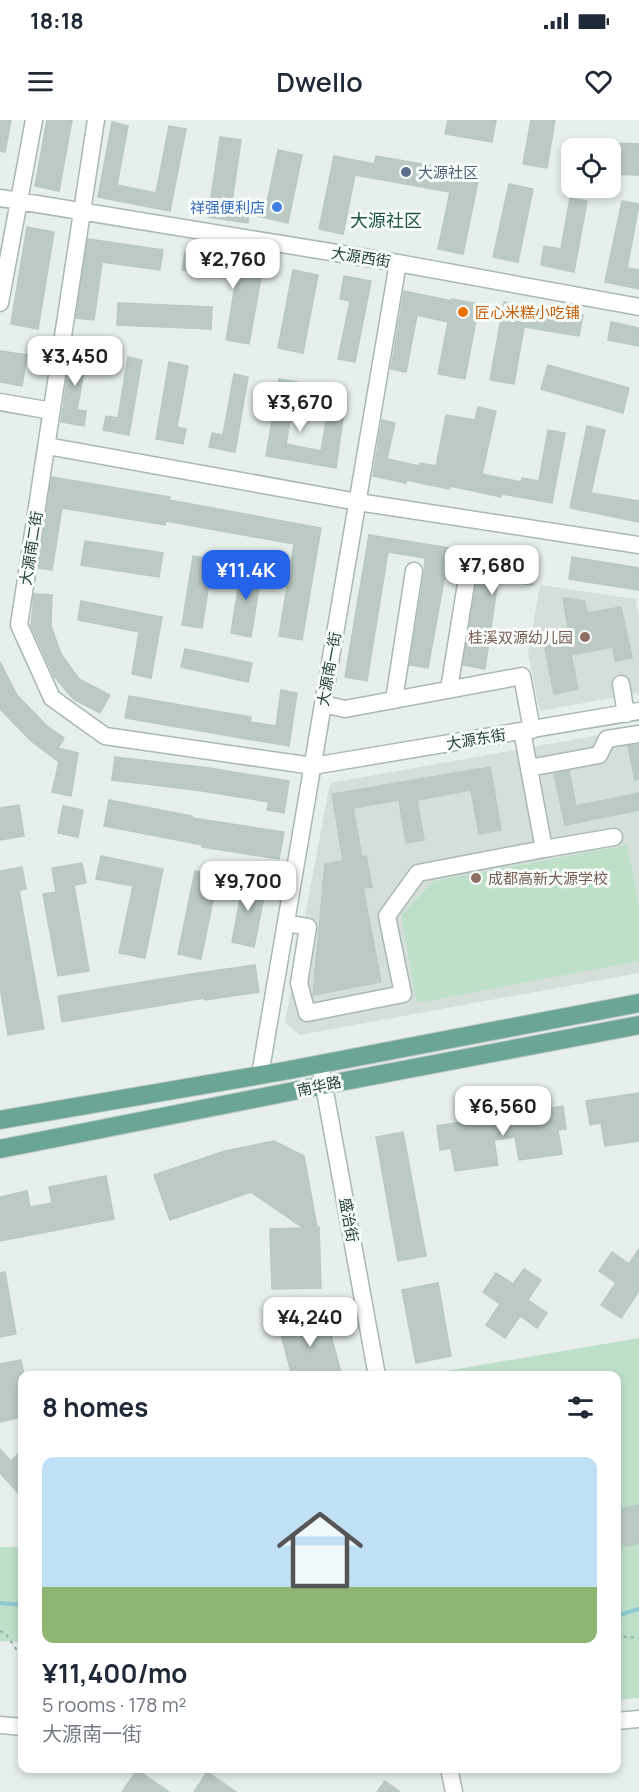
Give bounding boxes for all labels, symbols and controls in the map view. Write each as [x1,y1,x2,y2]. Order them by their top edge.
text: 18:18 [30,6,84,36]
text: Dwello [276,63,363,100]
icon: menu [24,65,57,98]
icon: heart [582,65,615,98]
map controls [561,138,621,198]
button: locate [561,138,621,198]
place label: 大源社区 [418,162,478,183]
marker: 大源社区 [399,165,413,179]
place label: 祥强便利店 [190,197,265,218]
marker: 祥强便利店 [270,200,284,214]
district label: 大源社区 [350,208,422,232]
pin: ¥2,760 [184,239,282,290]
street label: 大源西街 [330,242,392,272]
text: ¥2,760 [200,245,266,272]
place label: 匠心米糕小吃铺 [475,302,580,323]
marker: 匠心米糕小吃铺 [456,305,470,319]
pin: ¥3,450 [26,336,124,387]
text: ¥3,450 [42,342,108,369]
pin: ¥3,670 [251,382,349,433]
text: ¥3,670 [267,388,333,415]
street label: 大源南二街 [15,509,47,587]
pin: ¥7,680 [443,545,541,596]
pin: ¥11.4K [197,550,295,601]
text: ¥7,680 [459,551,525,578]
text: ¥11.4K [216,556,276,583]
place label: 桂溪双源幼儿园 [468,627,573,648]
street label: 大源南一街 [312,630,346,708]
marker: 桂溪双源幼儿园 [578,630,592,644]
street label: 大源东街 [445,724,507,754]
pin: ¥9,700 [199,861,297,912]
text: ¥9,700 [214,867,282,894]
place label: 成都高新大源学校 [488,868,608,889]
marker: 成都高新大源学校 [469,871,483,885]
street label: 南华路 [295,1071,343,1101]
pin: ¥6,560 [454,1086,552,1137]
text: ¥6,560 [469,1092,537,1119]
street label: 盛治街 [335,1196,363,1244]
pin: ¥4,240 [261,1297,359,1348]
text: ¥4,240 [277,1303,343,1330]
text: 8 homes [42,1389,148,1425]
icon: filters [564,1391,597,1424]
icon: home [266,1496,374,1604]
text: ¥11,400/mo [42,1655,187,1691]
text: 5 rooms · 178 m² [42,1691,187,1718]
text: 大源南一街 [42,1720,142,1747]

